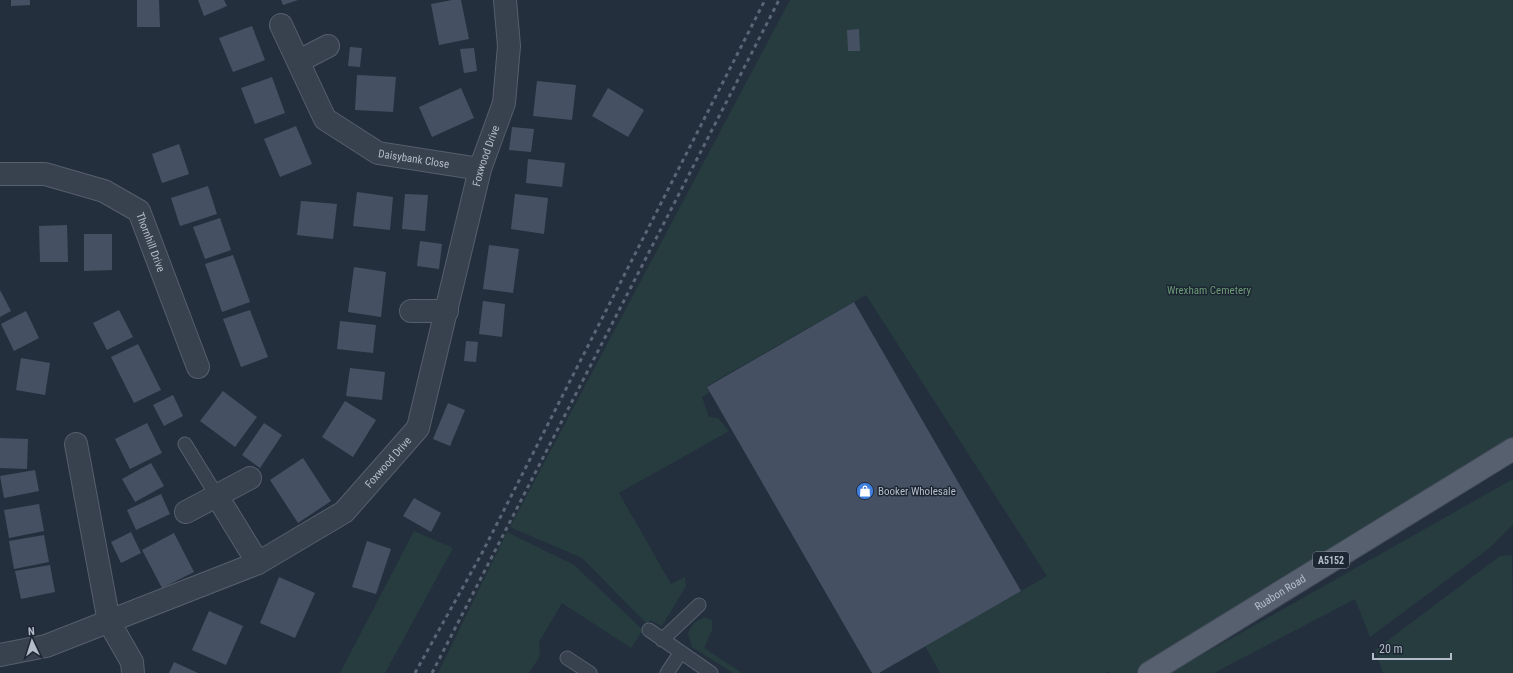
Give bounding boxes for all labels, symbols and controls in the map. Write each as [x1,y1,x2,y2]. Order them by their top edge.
street label: Foxwood Drive [470,124,502,188]
street label: Daisybank Close [377,147,450,171]
street label: Thornhill Drive [134,211,168,274]
park label: Wrexham Cemetery [1167,284,1251,297]
street label: Foxwood Drive [362,434,414,490]
shop icon: Booker Wholesale [855,481,875,501]
place label: Booker Wholesale [878,485,956,498]
road number: A5152 [1313,552,1349,568]
street label: Ruabon Road [1252,572,1308,613]
north arrow [12,621,52,661]
text: N [28,625,35,638]
scale bar [1373,635,1451,661]
text: 20 m [1379,642,1403,656]

